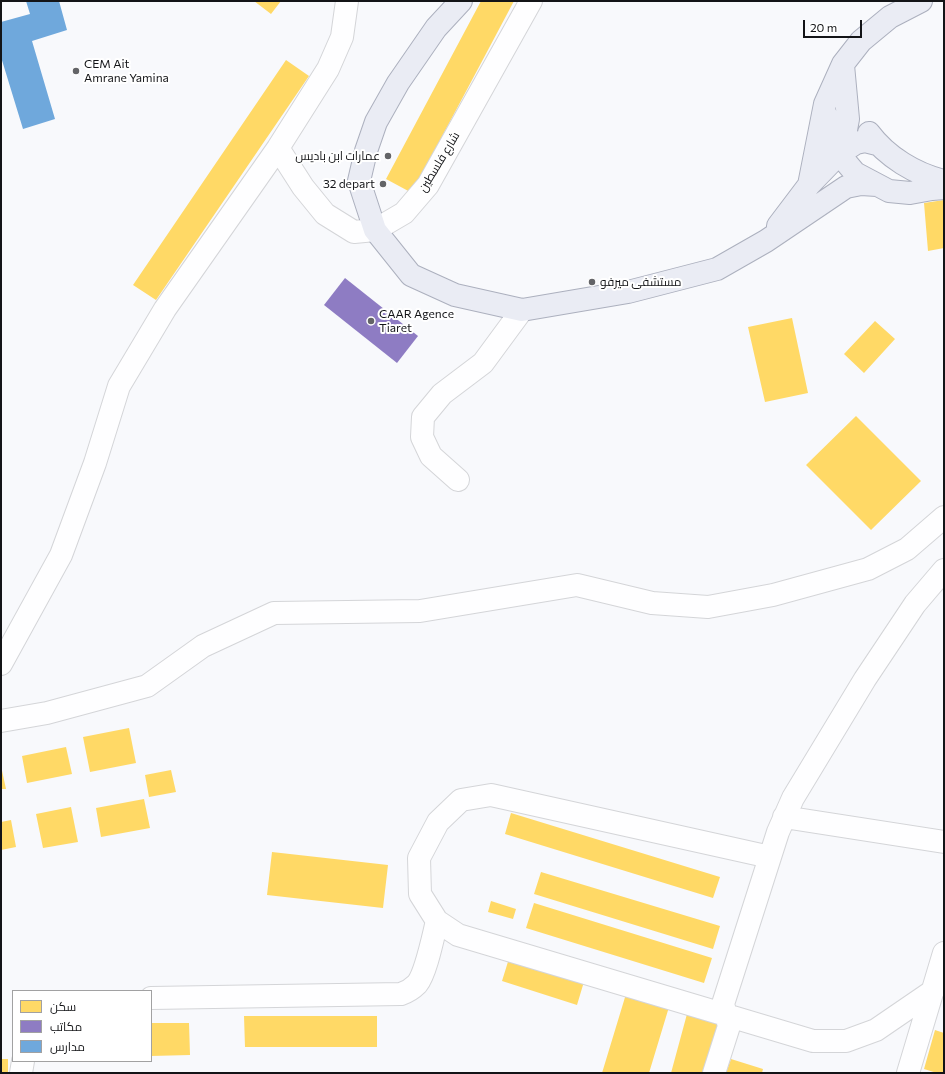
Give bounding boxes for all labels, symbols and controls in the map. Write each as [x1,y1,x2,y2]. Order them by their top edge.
scale bar [805,12,864,38]
text: 20 m [810,20,837,34]
place label: CEM Ait Amrane Yamina [84,57,169,85]
marker: CEM Ait Amrane Yamina [71,66,81,76]
street label: شارع فلسطين [415,129,463,195]
place label: عمارات ابن باديس [295,149,380,163]
marker: عمارات ابن باديس [383,151,393,161]
place label: 32 depart [323,177,375,191]
marker: 32 depart [378,179,388,189]
place label: مستشفى ميرفو [600,275,681,289]
marker: مستشفى ميرفو [587,277,597,287]
place label: CAAR Agence Tiaret [379,307,454,335]
marker: CAAR Agence Tiaret [366,316,376,326]
legend [12,990,152,1062]
text: سكن [50,999,76,1013]
text: مكاتب [50,1019,82,1033]
text: مدارس [50,1039,85,1053]

